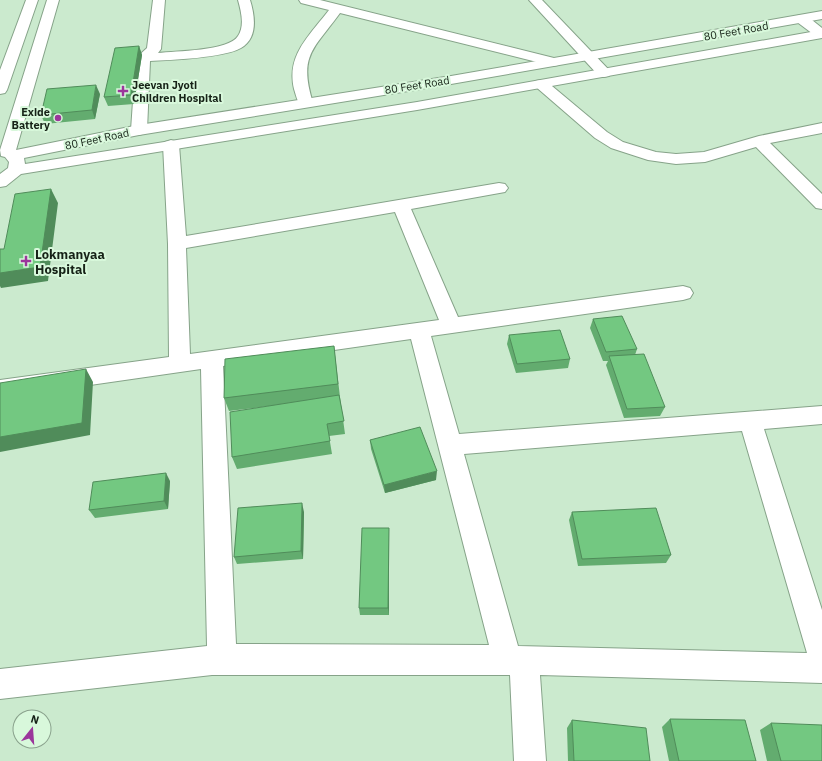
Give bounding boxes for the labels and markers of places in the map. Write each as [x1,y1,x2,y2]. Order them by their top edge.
place label: Jeevan Jyoti Children Hospital [132,78,223,105]
marker: Jeevan Jyoti Children Hospital [117,85,129,97]
place label: Exide Battery [12,105,50,132]
marker: Exide Battery [53,113,63,123]
place label: Lokmanyaa Hospital [35,246,105,278]
marker: Lokmanyaa Hospital [20,255,32,267]

